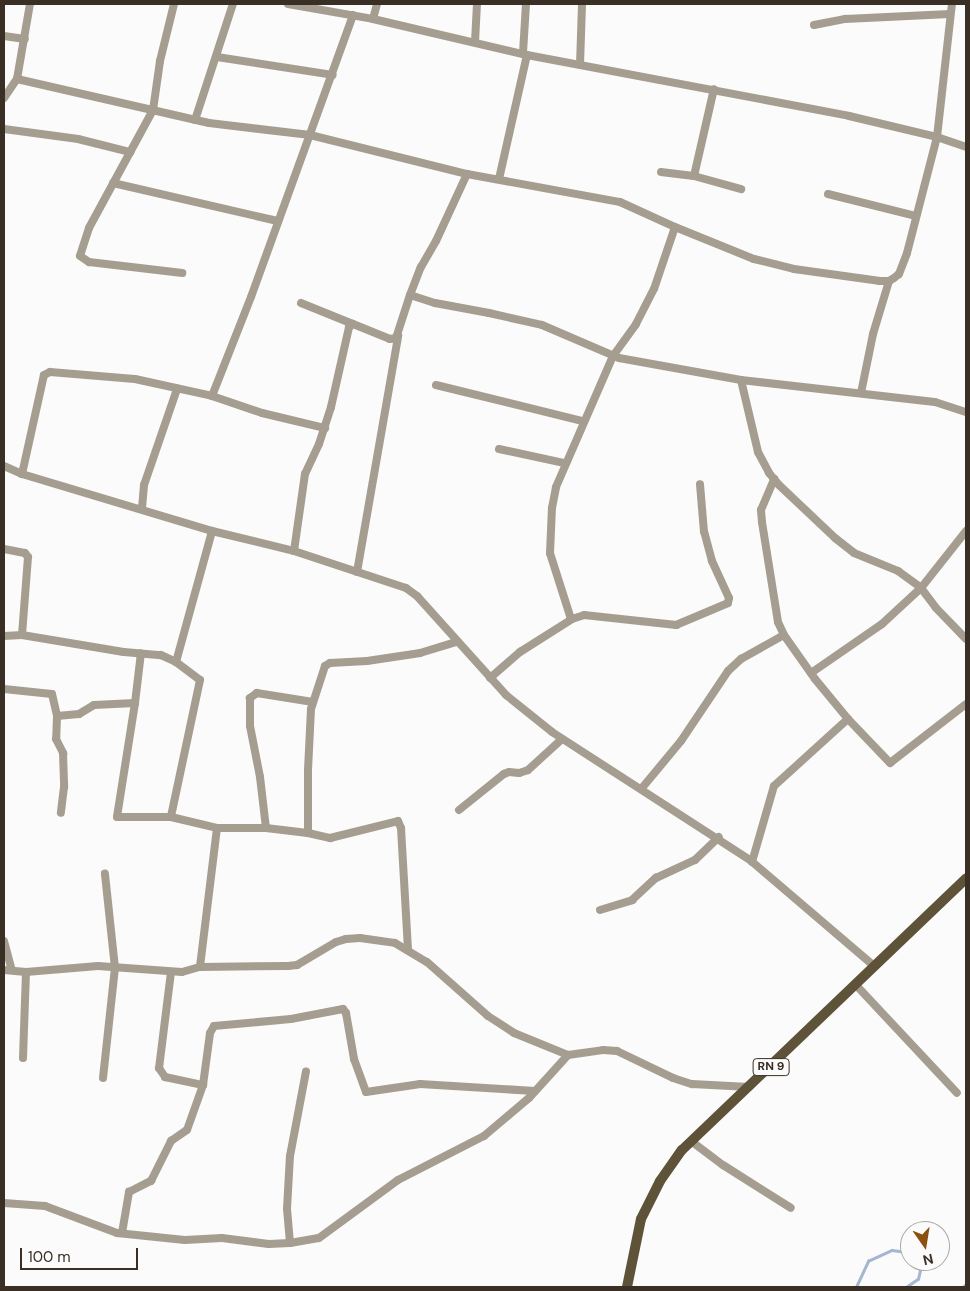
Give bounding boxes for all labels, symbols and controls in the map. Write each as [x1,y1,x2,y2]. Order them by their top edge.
road number: RN 9 [752,1058,790,1076]
north arrow [900,1221,950,1271]
scale bar [22,1238,140,1270]
text: 100 m [28,1247,71,1267]
text: N [921,1250,935,1270]

